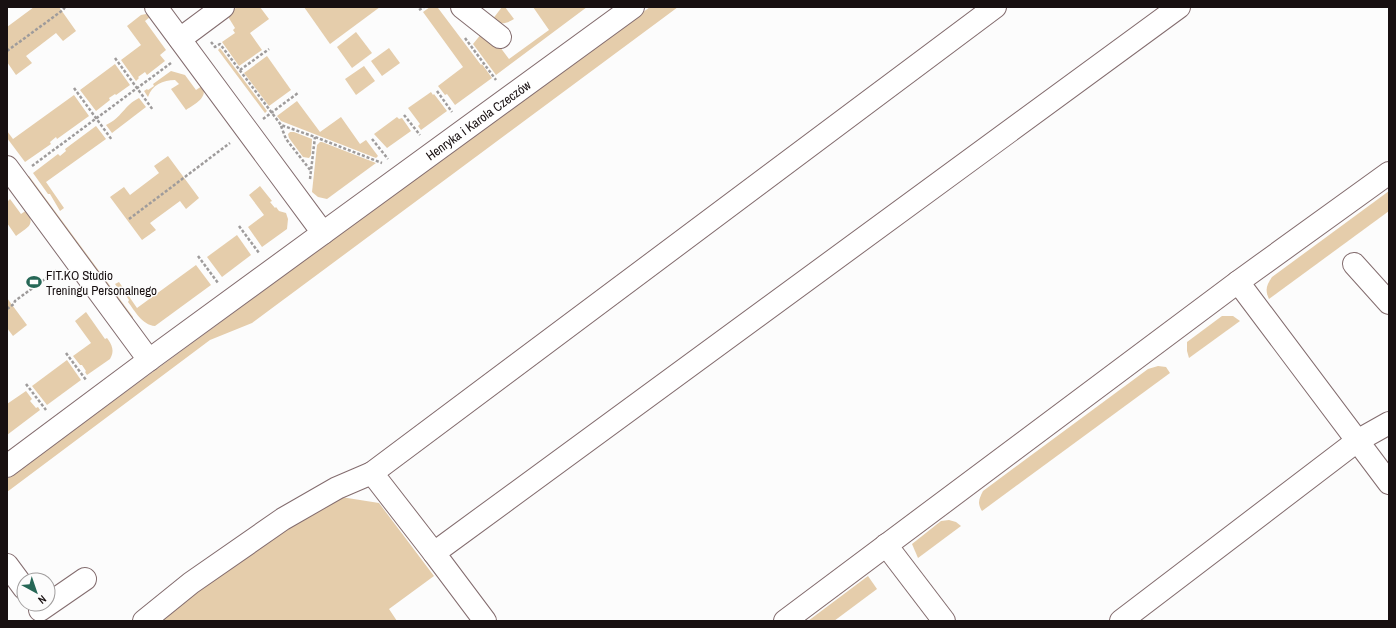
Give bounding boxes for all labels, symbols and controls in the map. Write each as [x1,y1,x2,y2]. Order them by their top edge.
street label: Henryka i Karola Czeczów [423,76,535,164]
place label: FIT.KO Studio Treningu Personalnego [46,267,157,299]
sports icon: FIT.KO Studio Treningu Personalnego [25,273,43,291]
north arrow [16,572,56,612]
text: N [35,592,49,607]

